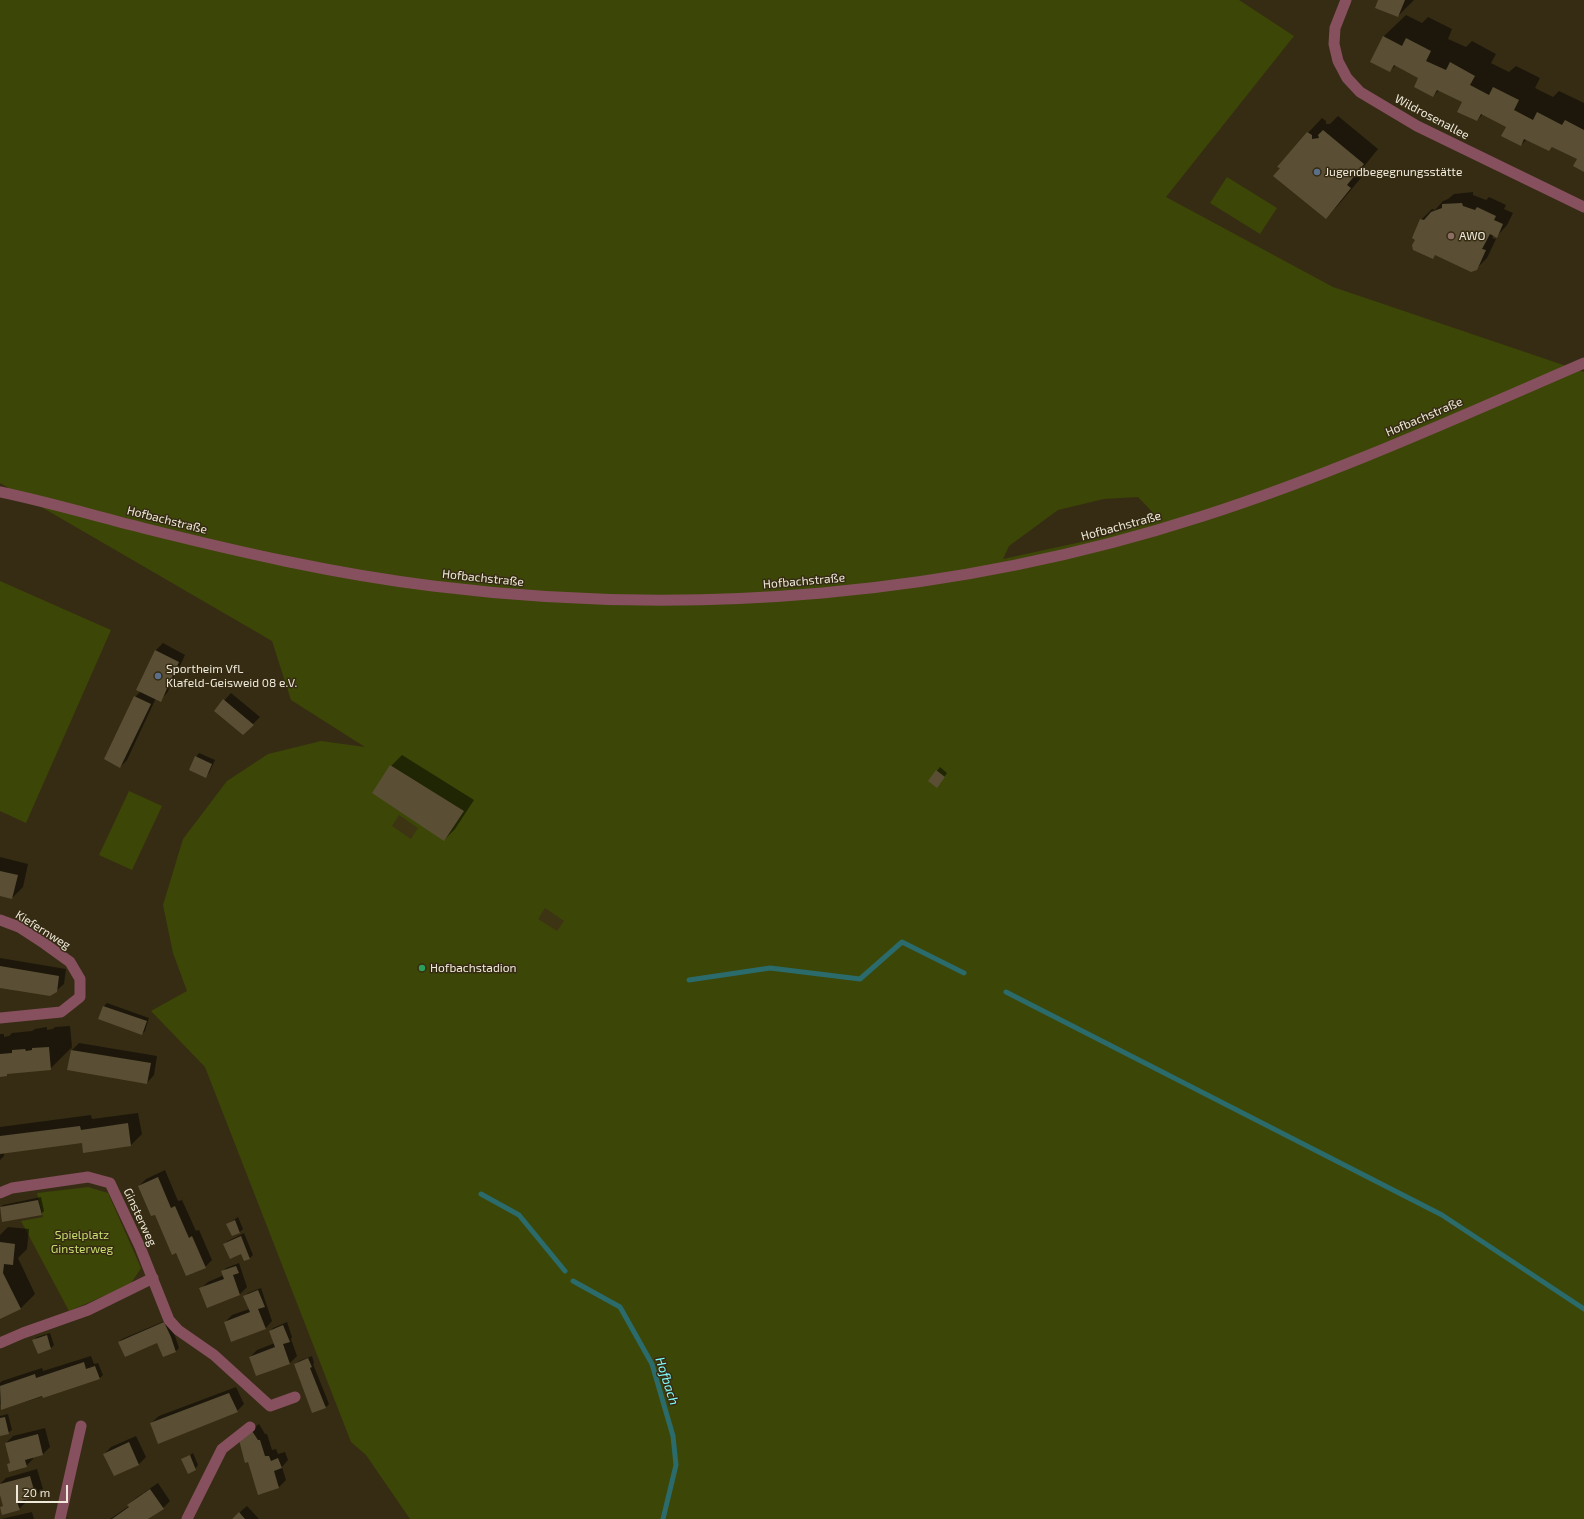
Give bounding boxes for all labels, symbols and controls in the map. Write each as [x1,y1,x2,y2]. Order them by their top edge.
street label: Wildrosenallee [1392,91,1472,143]
place label: Jugendbegegnungsstätte [1325,165,1462,179]
marker: Jugendbegegnungsstätte [1312,167,1322,177]
place label: AWO [1459,229,1486,243]
marker: AWO [1446,231,1456,241]
street label: Hofbachstraße [1383,394,1465,440]
street label: Hofbachstraße [125,503,209,537]
street label: Hofbachstraße [1079,508,1163,544]
street label: Hofbachstraße [441,567,525,589]
street label: Hofbachstraße [762,570,846,592]
place label: Sportheim VfL Klafeld-Geisweid 08 e.V. [166,662,297,690]
marker: Sportheim VfL Klafeld-Geisweid 08 e.V. [153,671,163,681]
street label: Kiefernweg [13,907,73,953]
place label: Hofbachstadion [430,961,517,975]
marker: Hofbachstadion [417,963,427,973]
street label: Ginsterweg [120,1186,160,1248]
park label: Spielplatz Ginsterweg [51,1228,113,1256]
water label: Hofbach [652,1355,682,1407]
scale bar [18,1477,70,1503]
text: 20 m [23,1485,50,1499]

